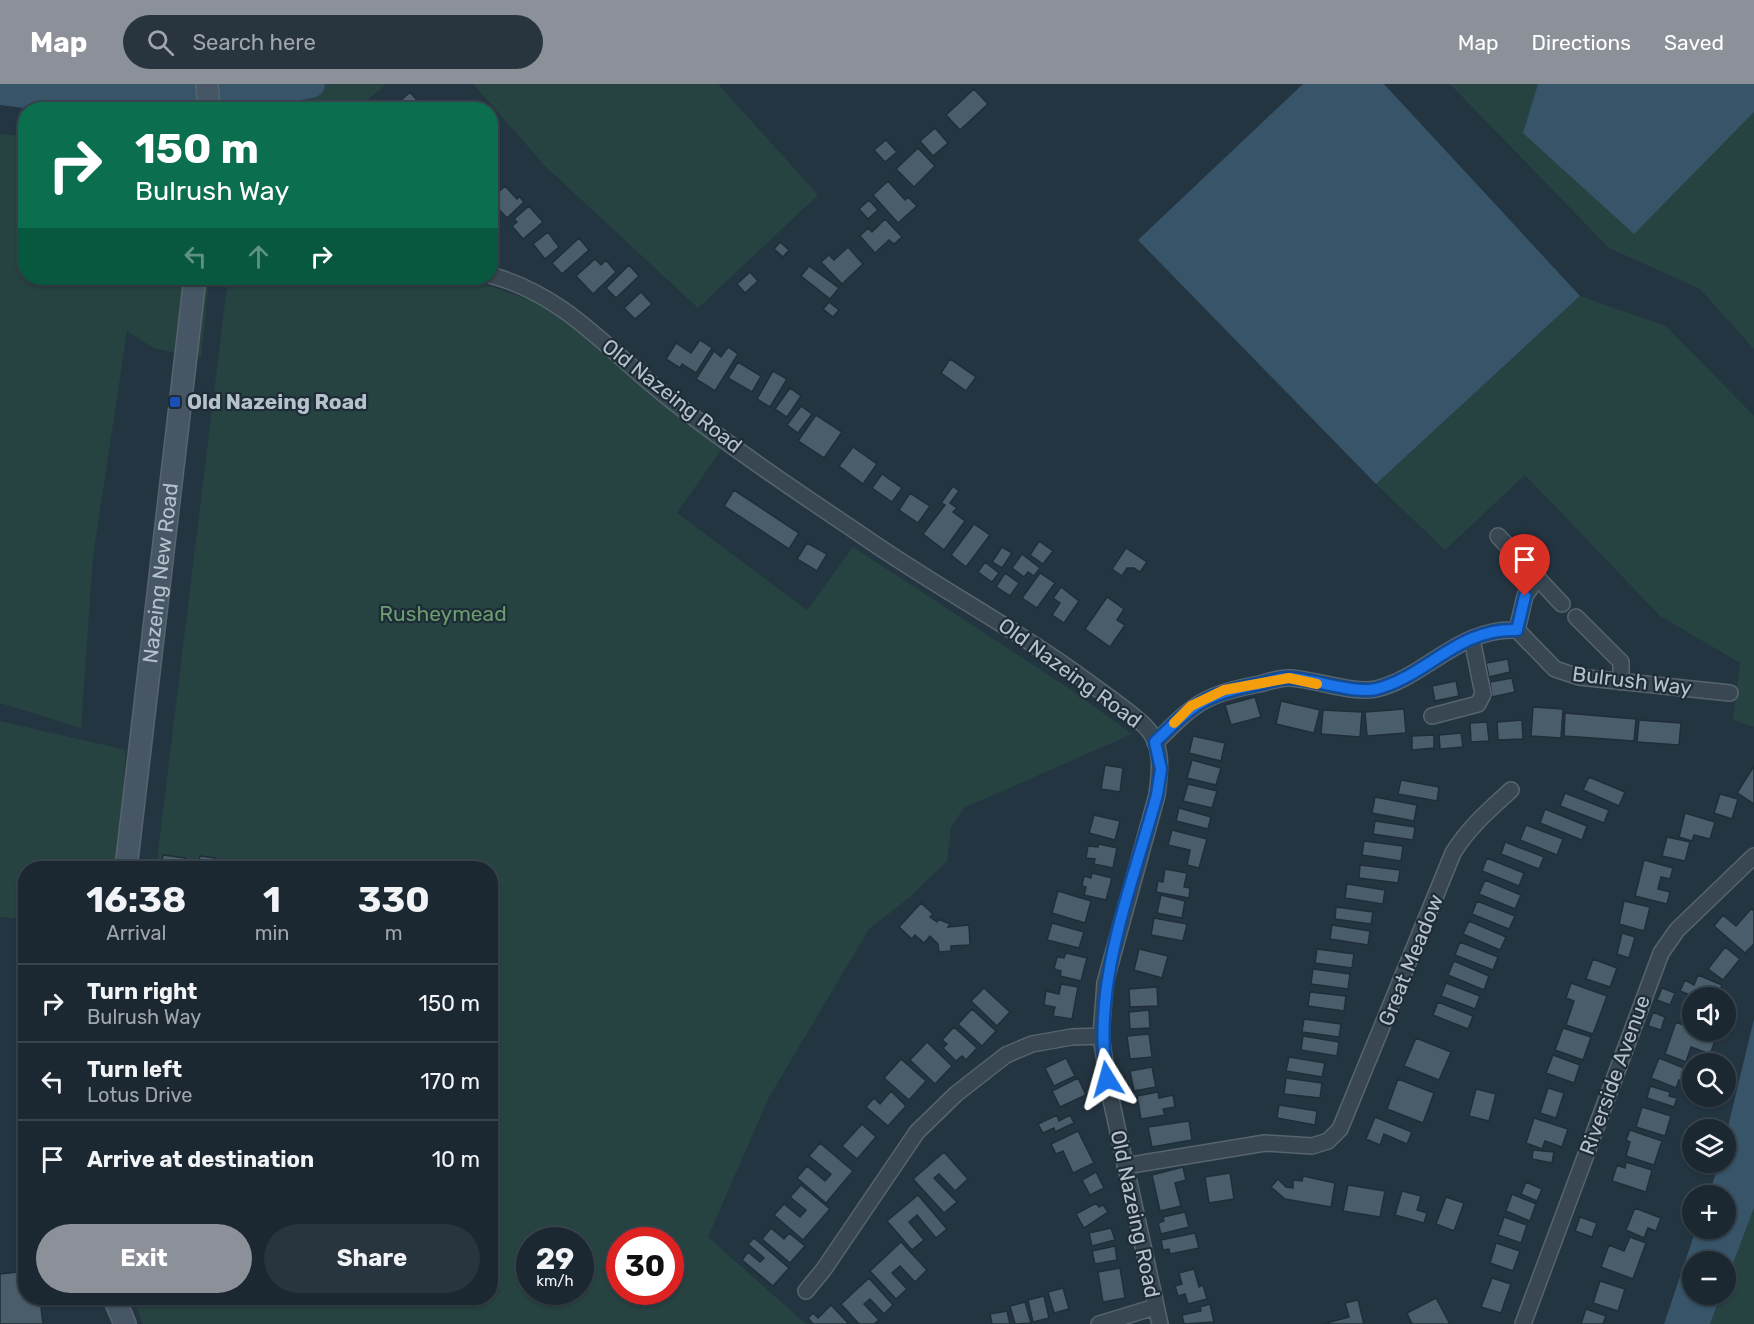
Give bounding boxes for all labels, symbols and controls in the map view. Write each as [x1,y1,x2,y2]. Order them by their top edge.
search box [123,15,543,69]
text: Map [30,26,87,59]
icon: search [144,26,177,59]
text: Search here [192,29,316,56]
text: Map [1458,30,1499,55]
text: Directions [1532,30,1631,55]
text: Saved [1664,30,1724,55]
text: 150 m [135,124,259,174]
icon: right [36,126,114,204]
text: Bulrush Way [135,175,289,207]
icon: left [179,240,212,273]
icon: ahead [242,240,275,273]
icon: right [305,240,338,273]
street label: Old Nazeing Road [597,333,747,458]
place label: Old Nazeing Road [187,389,367,414]
marker: Old Nazeing Road [168,395,182,409]
street label: Nazeing New Road [137,481,183,665]
pin [1499,534,1550,596]
icon: arrive [1508,543,1541,576]
park label: Rusheymead [379,601,507,626]
street label: Old Nazeing Road [994,612,1147,733]
street label: Bulrush Way [1571,661,1694,700]
text: 16:38 [86,878,186,921]
text: 1 [263,878,281,921]
text: 330 [358,878,430,921]
street label: Great Meadow [1373,890,1448,1029]
text: Arrival [106,921,166,945]
text: min [255,921,289,945]
text: m [385,921,403,945]
text: Turn right [87,978,197,1005]
icon: right [36,987,69,1020]
map controls [1682,987,1736,1305]
button: sound [1682,987,1736,1041]
text: 150 m [419,990,480,1017]
street label: Riverside Avenue [1574,992,1655,1158]
text: Bulrush Way [87,1005,201,1029]
position arrow [1075,1047,1139,1111]
button: search [1682,1053,1736,1107]
text: Turn left [87,1056,182,1083]
icon: left [36,1065,69,1098]
text: 170 m [420,1068,480,1095]
text: Lotus Drive [87,1083,193,1107]
button: layers [1682,1119,1736,1173]
street label: Old Nazeing Road [1106,1128,1165,1300]
icon: arrive [36,1143,69,1176]
text: Arrive at destination [87,1146,314,1173]
text: 10 m [432,1146,480,1173]
button: + [1682,1185,1736,1239]
button: Exit [36,1224,252,1293]
button: Share [264,1224,480,1293]
speed limit sign: 30 [606,1227,684,1305]
text: 29 [536,1241,574,1277]
button: − [1682,1251,1736,1305]
text: km/h [536,1272,574,1290]

